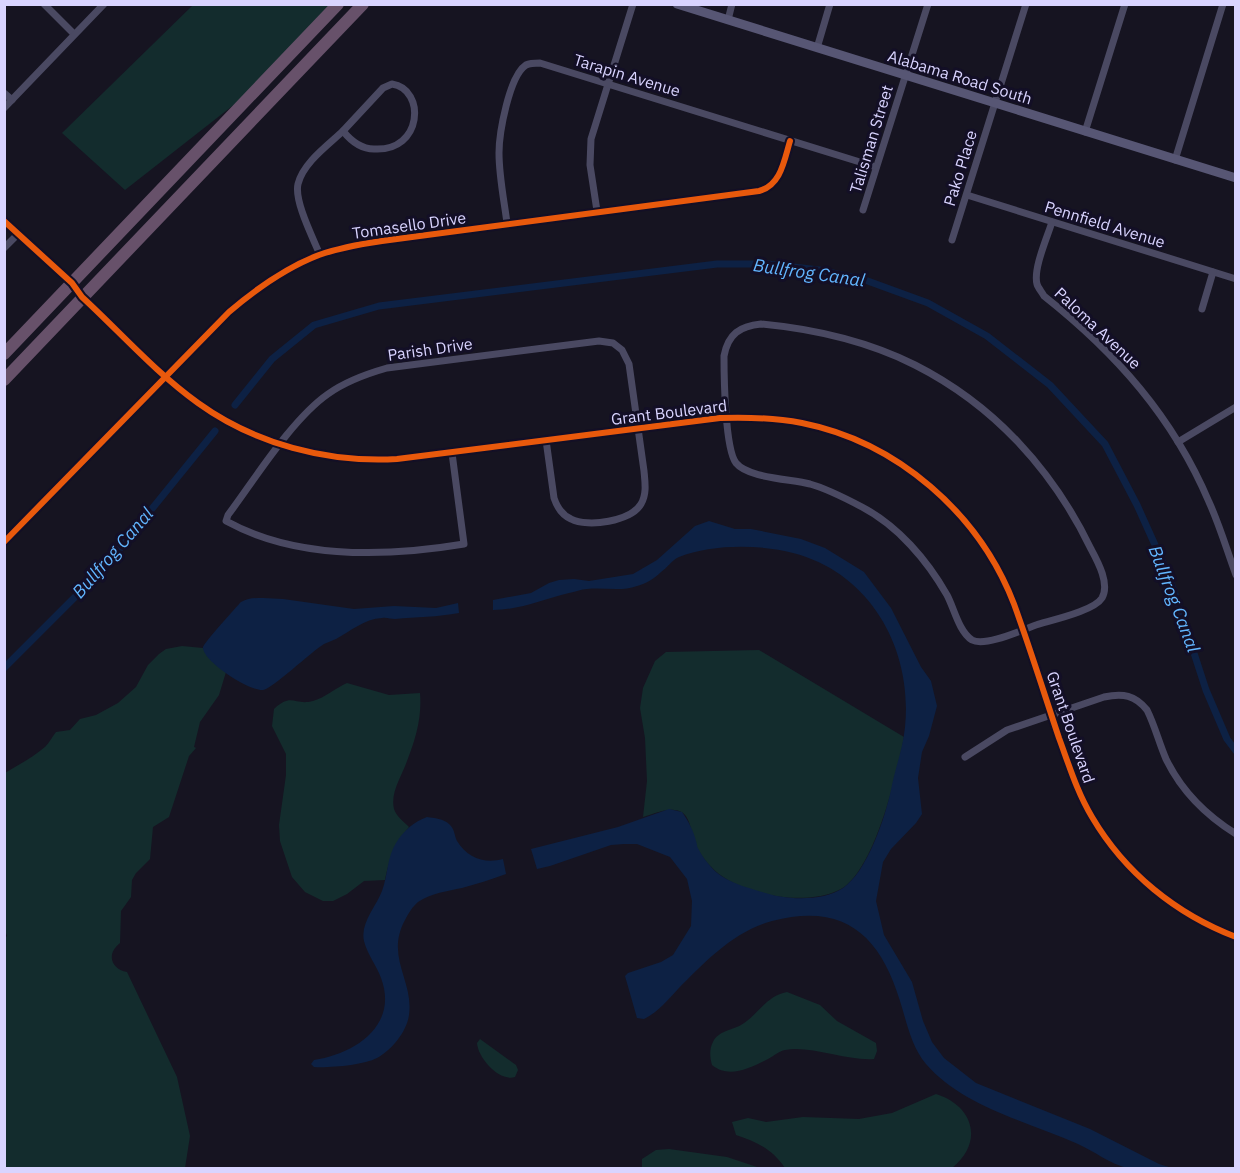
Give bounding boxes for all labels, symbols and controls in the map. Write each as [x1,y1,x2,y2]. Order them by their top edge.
street label: Alabama Road South [885,46,1035,108]
street label: Tarapin Avenue [571,49,683,101]
street label: Talisman Street [845,83,897,195]
street label: Pako Place [939,127,981,208]
street label: Pennfield Avenue [1042,196,1168,252]
street label: Tomasello Drive [351,207,467,243]
water label: Bullfrog Canal [752,253,867,292]
street label: Paloma Avenue [1051,283,1146,373]
street label: Parish Drive [386,333,474,365]
street label: Grant Boulevard [610,395,728,429]
water label: Bullfrog Canal [67,502,158,603]
water label: Bullfrog Canal [1144,542,1205,656]
street label: Grant Boulevard [1043,669,1099,785]

